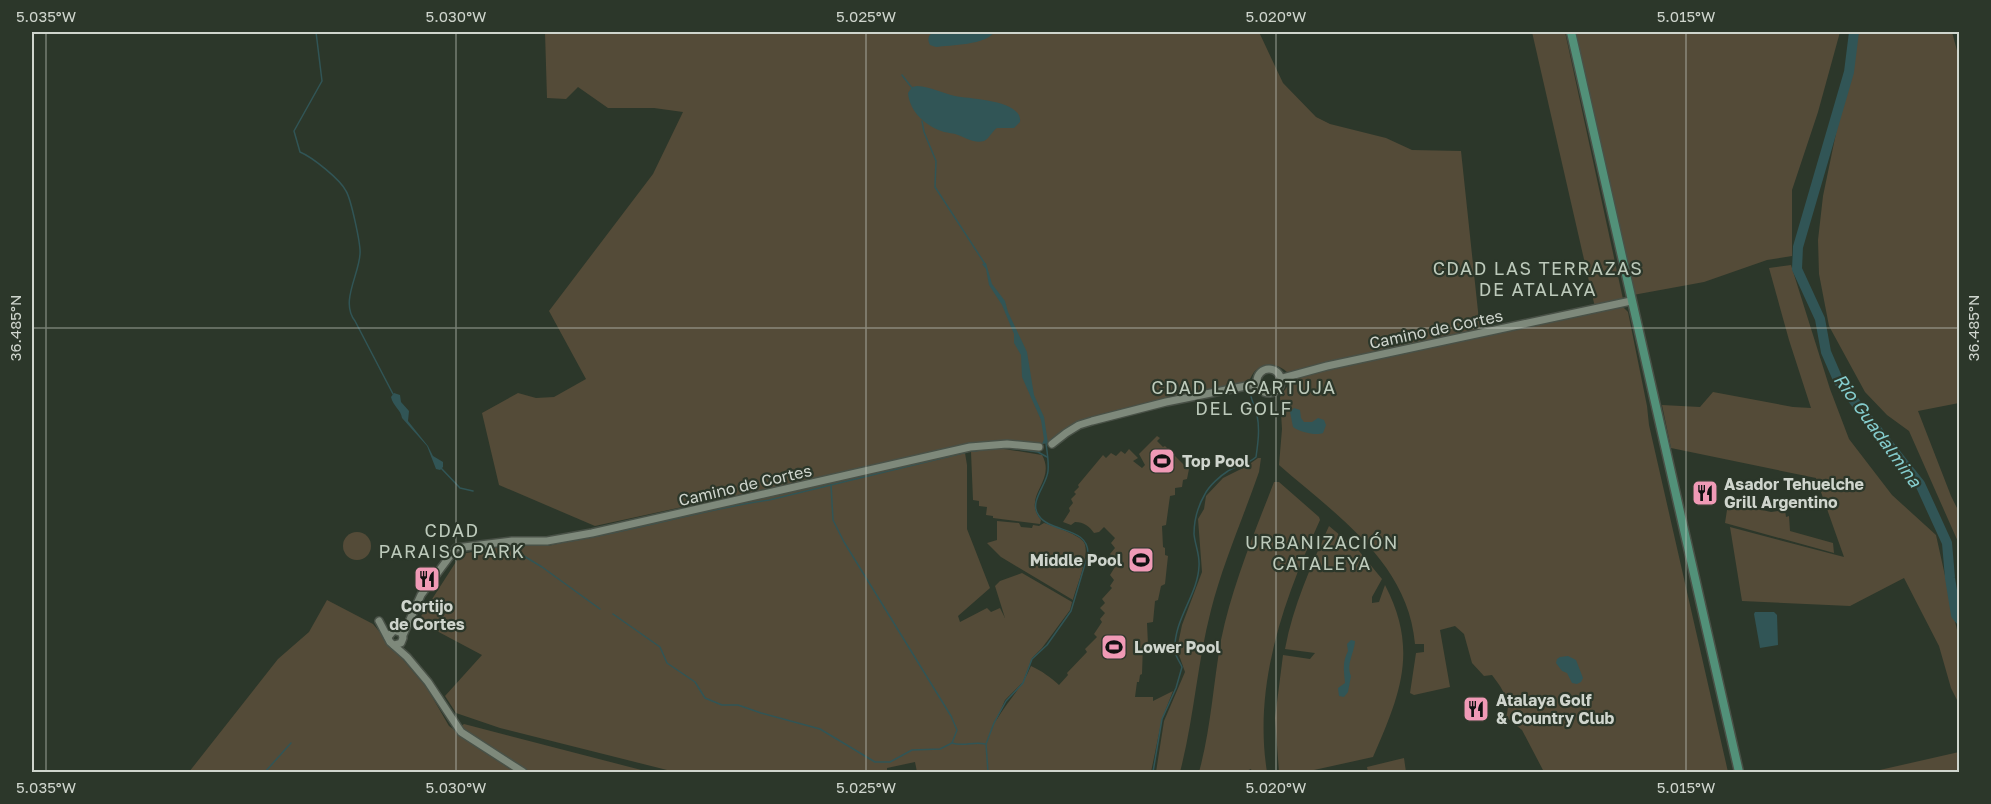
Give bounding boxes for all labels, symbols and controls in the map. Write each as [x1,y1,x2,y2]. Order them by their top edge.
text: 5.035°W [16,7,76,25]
text: 5.030°W [426,7,486,25]
text: 5.025°W [836,7,896,25]
text: 5.020°W [1246,7,1306,25]
text: 5.015°W [1657,7,1715,25]
district label: CDAD LAS TERRAZAS DE ATALAYA [1433,257,1643,300]
text: 36.485°N [6,295,24,361]
text: 36.485°N [1964,295,1982,361]
street label: Camino de Cortes [1367,305,1505,353]
water label: Rio Guadalmina [1829,369,1927,492]
district label: CDAD LA CARTUJA DEL GOLF [1151,376,1337,419]
sports icon: Top Pool [1147,446,1177,476]
place label: Top Pool [1182,451,1250,471]
street label: Camino de Cortes [676,460,814,510]
place label: Asador Tehuelche Grill Argentino [1724,474,1864,512]
restaurant icon: Asador Tehuelche Grill Argentino [1690,478,1720,508]
district label: CDAD PARAISO PARK [379,519,525,562]
district label: URBANIZACIÓN CATALEYA [1245,531,1399,574]
sports icon: Middle Pool [1126,545,1156,575]
place label: Middle Pool [1030,550,1123,570]
restaurant icon: Cortijo de Cortes [412,564,442,594]
place label: Cortijo de Cortes [389,596,465,634]
sports icon: Lower Pool [1099,632,1129,662]
place label: Lower Pool [1134,637,1221,657]
place label: Atalaya Golf & Country Club [1496,690,1614,728]
restaurant icon: Atalaya Golf & Country Club [1461,694,1491,724]
text: 5.035°W [16,778,76,796]
text: 5.030°W [426,778,486,796]
text: 5.025°W [836,778,896,796]
text: 5.020°W [1246,778,1306,796]
text: 5.015°W [1657,778,1715,796]

